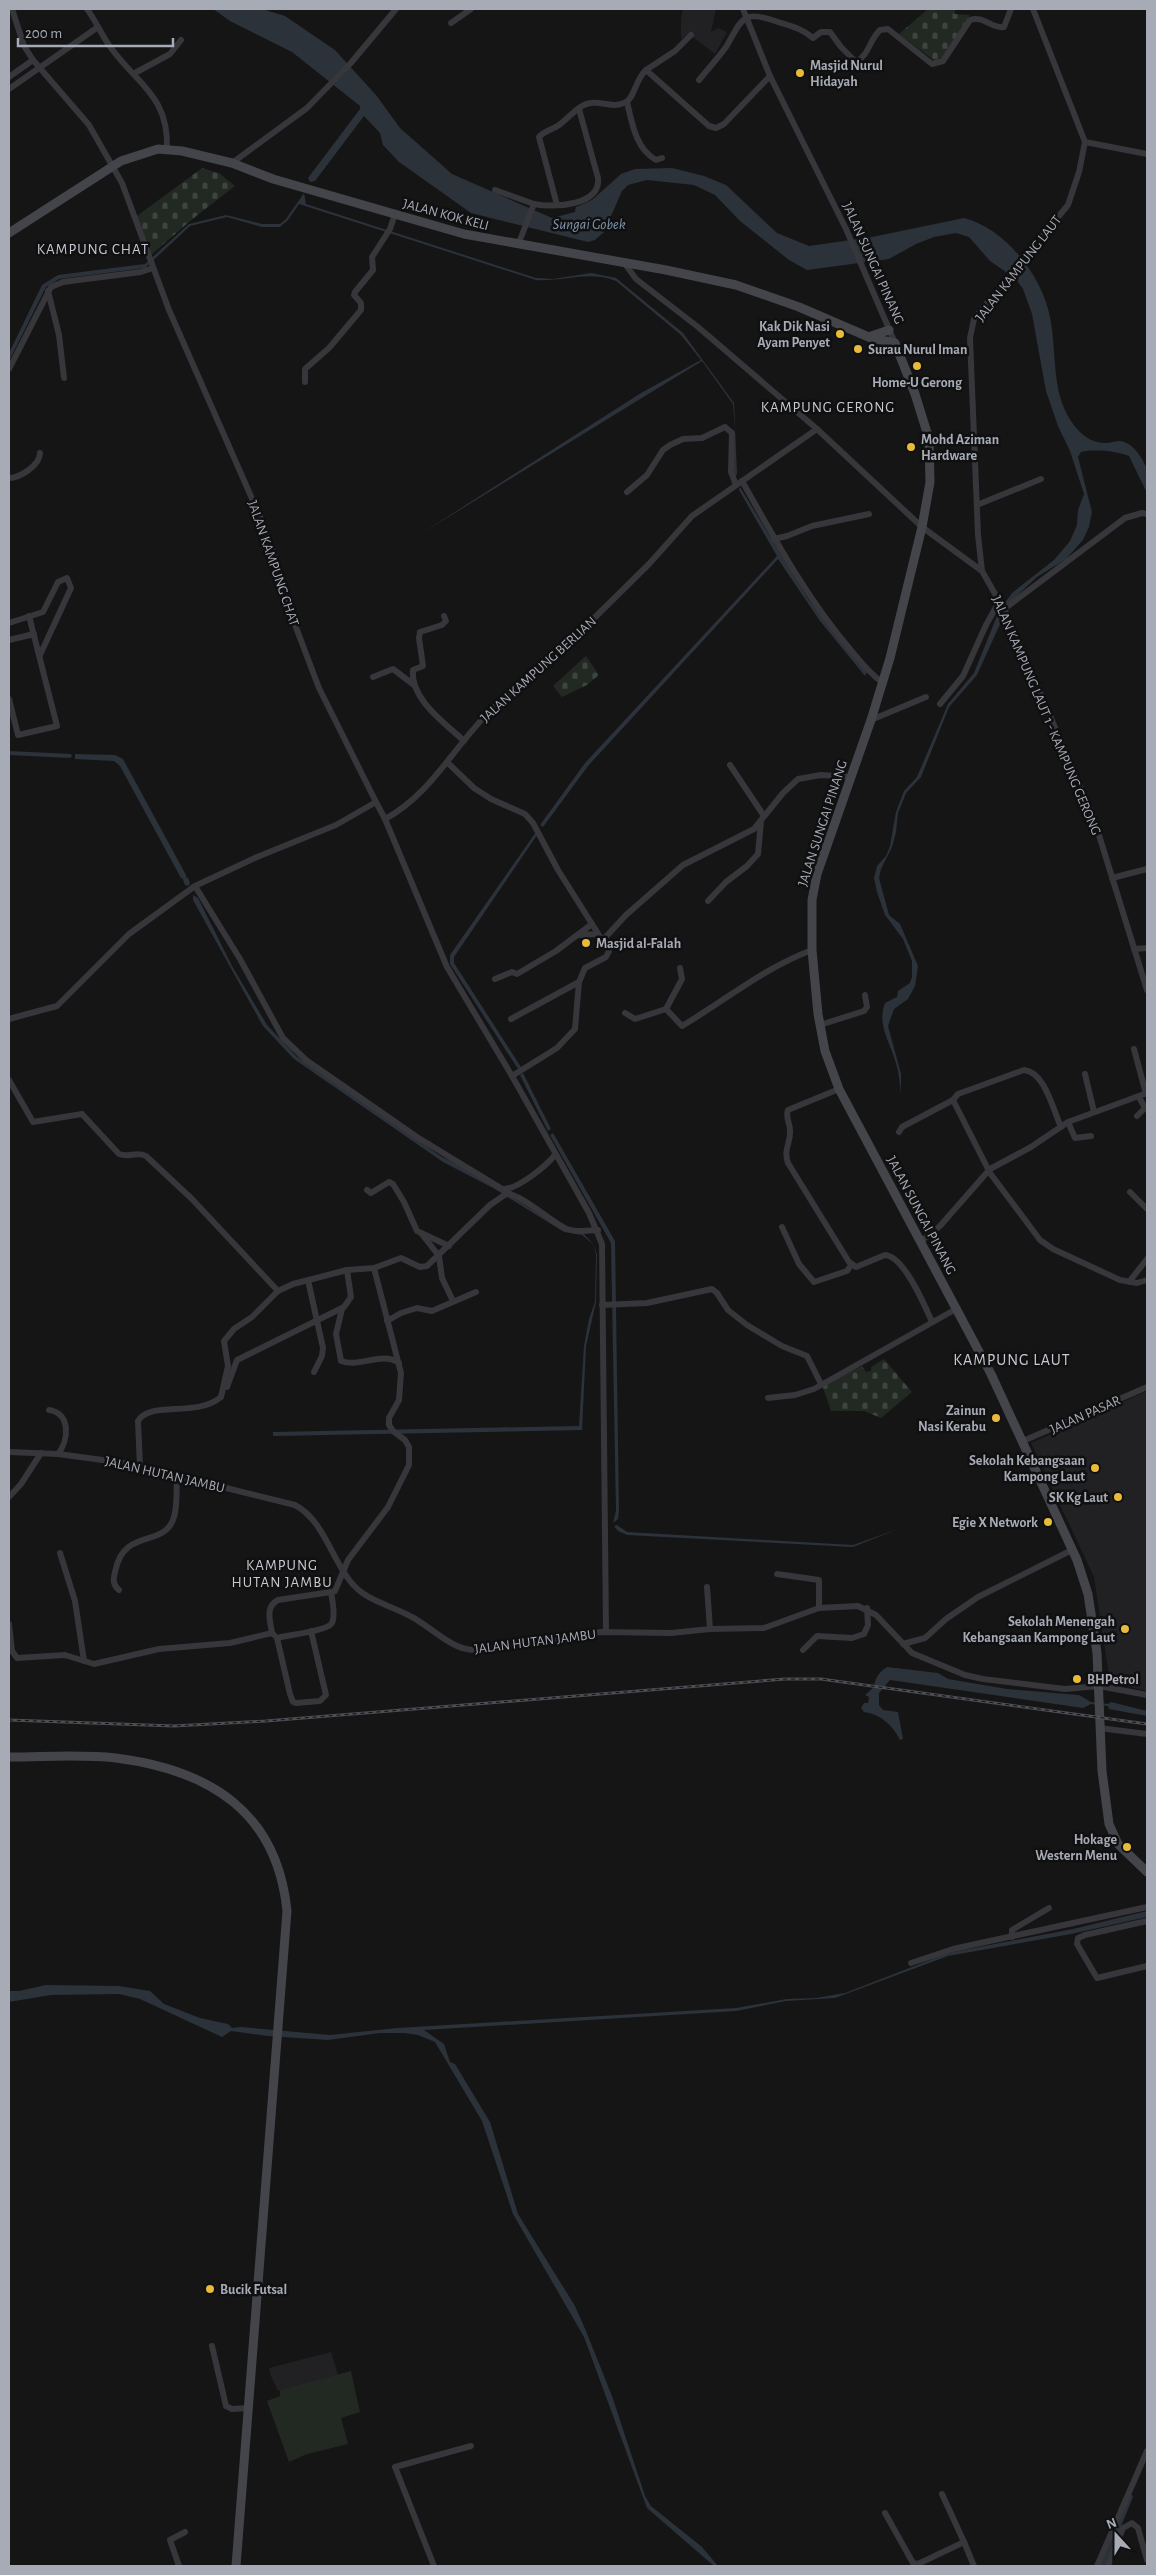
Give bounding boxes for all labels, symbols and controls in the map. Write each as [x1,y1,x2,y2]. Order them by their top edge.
scale bar [18,15,172,47]
text: 200 m [25,26,62,41]
place label: Masjid Nurul Hidayah [810,59,883,89]
marker: Masjid Nurul Hidayah [794,67,806,79]
street label: JALAN KOK KELI [401,197,490,233]
street label: JALAN SUNGAI PINANG [840,200,906,327]
street label: JALAN KAMPUNG LAUT [973,213,1065,324]
water label: Sungai Gobek [552,217,626,232]
district label: KAMPUNG CHAT [37,242,149,257]
place label: Kak Dik Nasi Ayam Penyet [757,320,830,350]
marker: Kak Dik Nasi Ayam Penyet [834,328,846,340]
marker: Surau Nurul Iman [852,343,864,355]
place label: Surau Nurul Iman [868,343,967,357]
marker: Home-U Gerong [911,360,923,372]
place label: Home-U Gerong [872,376,963,390]
district label: KAMPUNG GERONG [761,400,895,415]
place label: Mohd Aziman Hardware [921,433,999,463]
marker: Mohd Aziman Hardware [905,441,917,453]
street label: JALAN KAMPUNG CHAT [245,499,301,628]
street label: JALAN KAMPUNG LAUT 1 - KAMPUNG GERONG [989,594,1103,837]
street label: JALAN KAMPUNG BERLIAN [478,614,599,725]
street label: JALAN SUNGAI PINANG [796,758,850,888]
marker: Masjid al-Falah [580,937,592,949]
place label: Masjid al-Falah [596,937,681,951]
street label: JALAN SUNGAI PINANG [884,1154,958,1277]
district label: KAMPUNG LAUT [953,1352,1071,1368]
street label: JALAN PASAR [1048,1393,1123,1437]
place label: Zainun Nasi Kerabu [918,1404,987,1434]
marker: Zainun Nasi Kerabu [990,1412,1002,1424]
street label: JALAN HUTAN JAMBU [104,1454,226,1496]
place label: Sekolah Kebangsaan Kampong Laut [969,1454,1085,1484]
marker: Sekolah Kebangsaan Kampong Laut [1089,1462,1101,1474]
place label: SK Kg Laut [1049,1491,1108,1505]
marker: SK Kg Laut [1112,1491,1124,1503]
place label: Egie X Network [952,1516,1038,1530]
marker: Egie X Network [1042,1516,1054,1528]
district label: KAMPUNG HUTAN JAMBU [231,1558,333,1590]
place label: Sekolah Menengah Kebangsaan Kampong Laut [962,1615,1115,1645]
marker: Sekolah Menengah Kebangsaan Kampong Laut [1119,1623,1131,1635]
street label: JALAN HUTAN JAMBU [474,1628,597,1656]
marker: BHPetrol [1071,1673,1083,1685]
place label: BHPetrol [1087,1673,1139,1687]
place label: Hokage Western Menu [1035,1833,1118,1863]
marker: Hokage Western Menu [1121,1841,1133,1853]
marker: Bucik Futsal [204,2283,216,2295]
place label: Bucik Futsal [220,2283,287,2297]
north arrow [1091,2510,1141,2560]
text: N [1105,2516,1119,2532]

